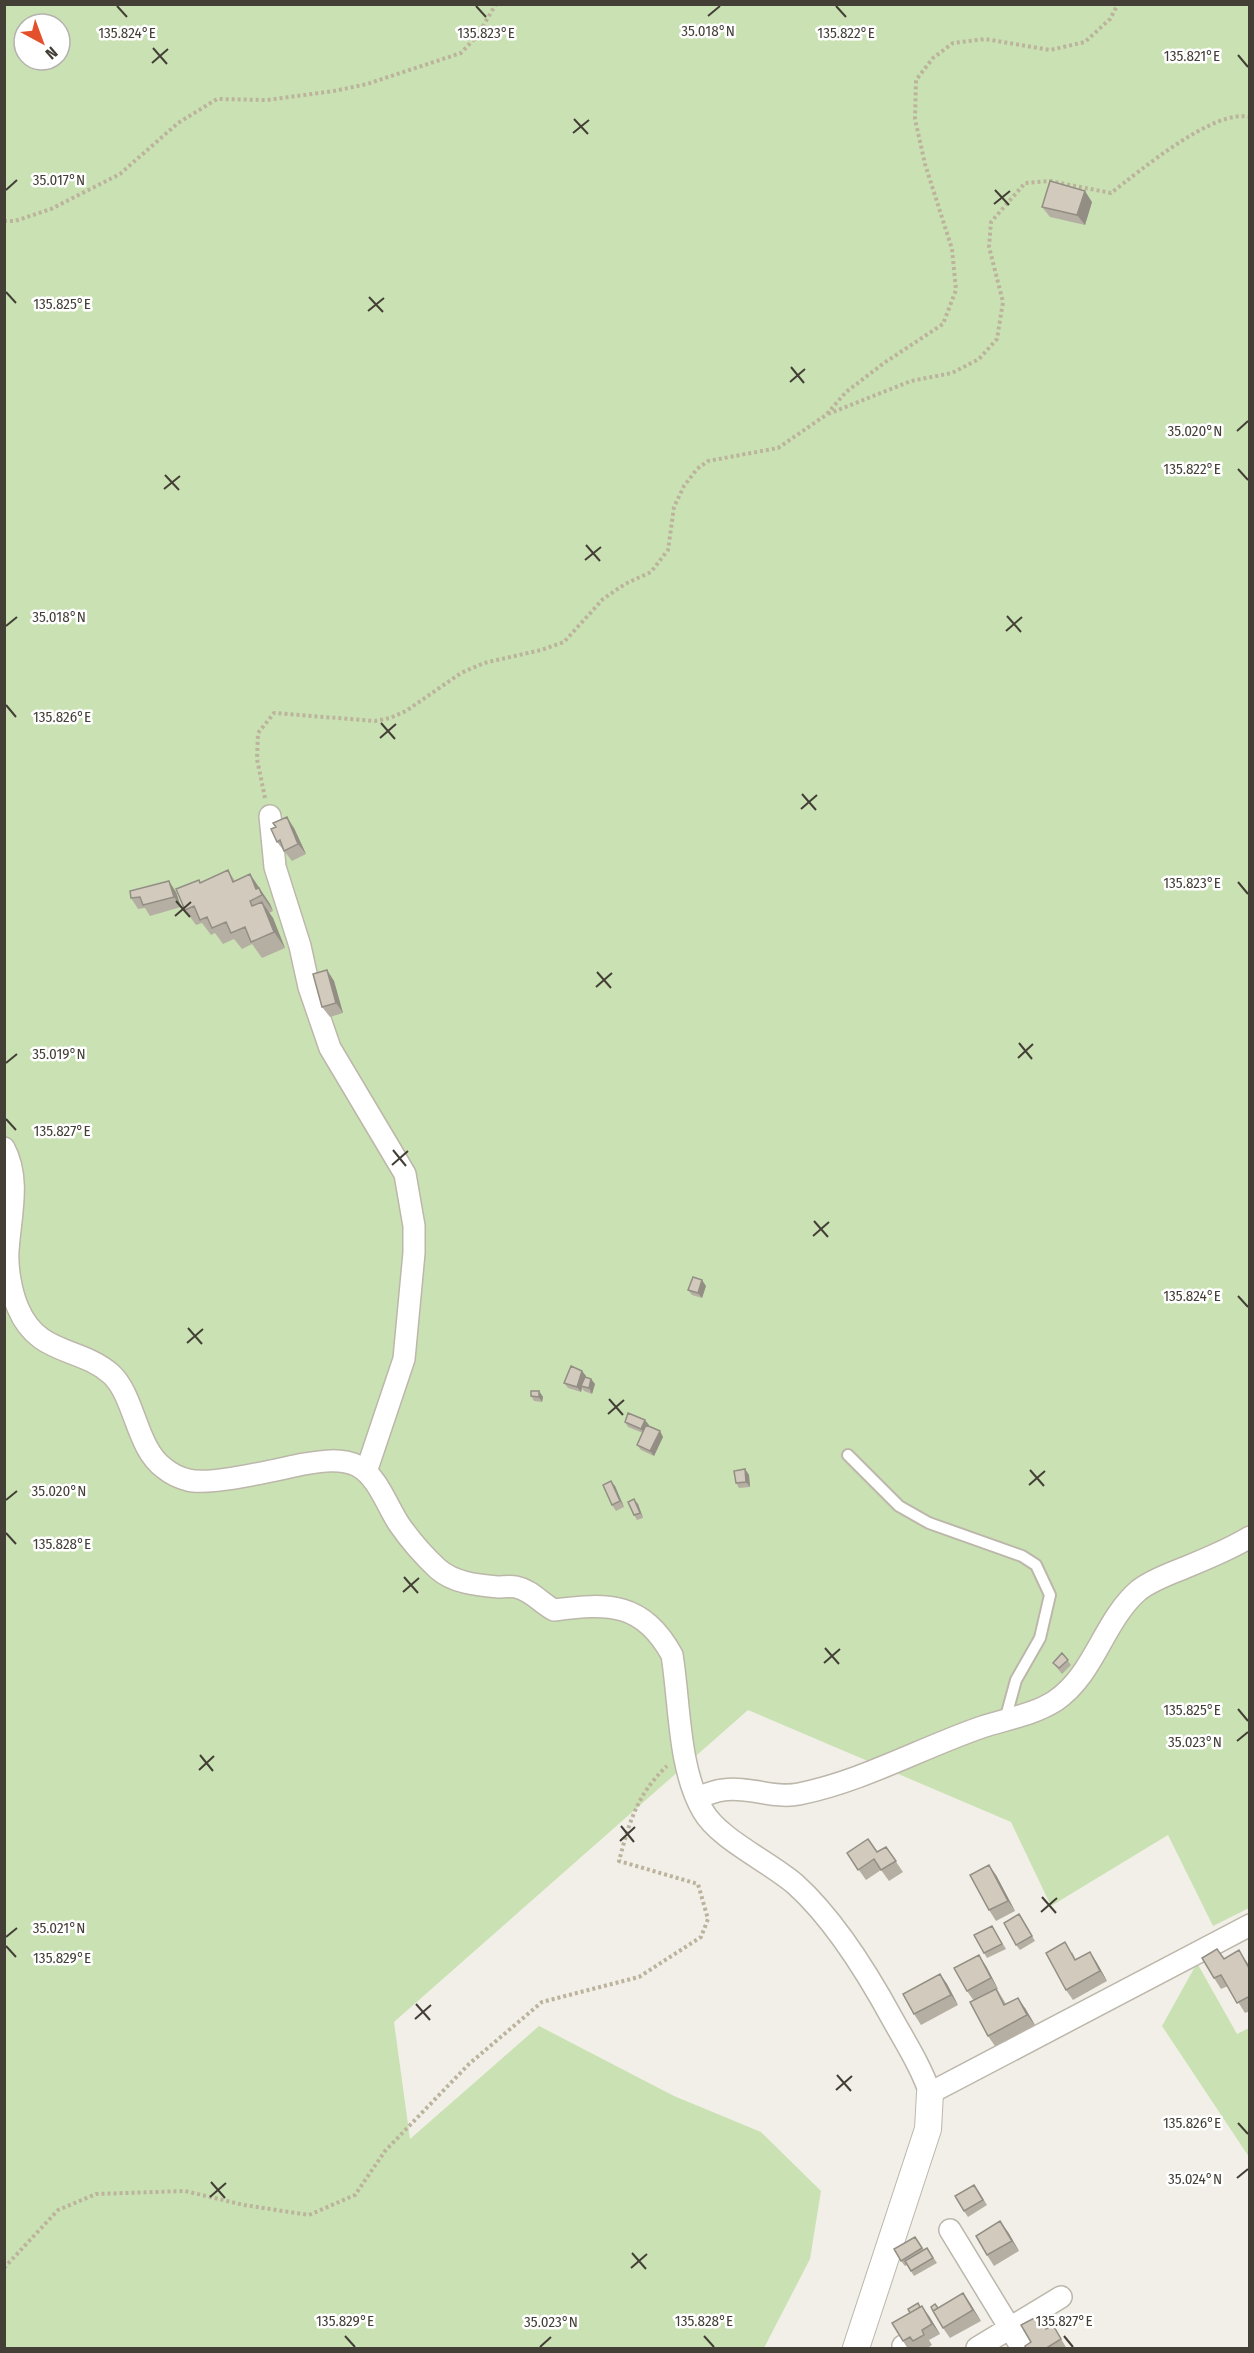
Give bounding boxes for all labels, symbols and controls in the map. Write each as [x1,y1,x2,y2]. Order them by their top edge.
north arrow [12,12,72,72]
text: 35.018°N [681,22,735,40]
text: 135.824°E [98,24,156,42]
text: 135.823°E [457,24,515,42]
text: 135.822°E [817,24,875,42]
text: N [42,43,61,63]
text: 135.821°E [1164,47,1220,65]
text: 35.017°N [33,171,85,189]
text: 135.825°E [33,295,91,313]
text: 35.020°N [1168,422,1222,440]
text: 135.822°E [1163,460,1221,478]
text: 35.018°N [32,608,86,626]
text: 135.826°E [33,708,91,726]
text: 135.823°E [1163,874,1221,892]
text: 35.019°N [32,1045,86,1063]
text: 135.827°E [34,1122,90,1140]
text: 135.824°E [1163,1287,1221,1305]
text: 35.020°N [32,1482,86,1500]
text: 135.828°E [33,1535,91,1553]
text: 135.825°E [1163,1701,1221,1719]
text: 35.023°N [1168,1733,1222,1751]
text: 35.021°N [33,1919,85,1937]
text: 135.829°E [33,1949,91,1967]
text: 135.826°E [1163,2114,1221,2132]
text: 35.024°N [1168,2170,1222,2188]
text: 135.829°E [316,2312,374,2330]
text: 135.828°E [675,2312,733,2330]
text: 135.827°E [1036,2312,1092,2330]
text: 35.023°N [524,2313,578,2331]

